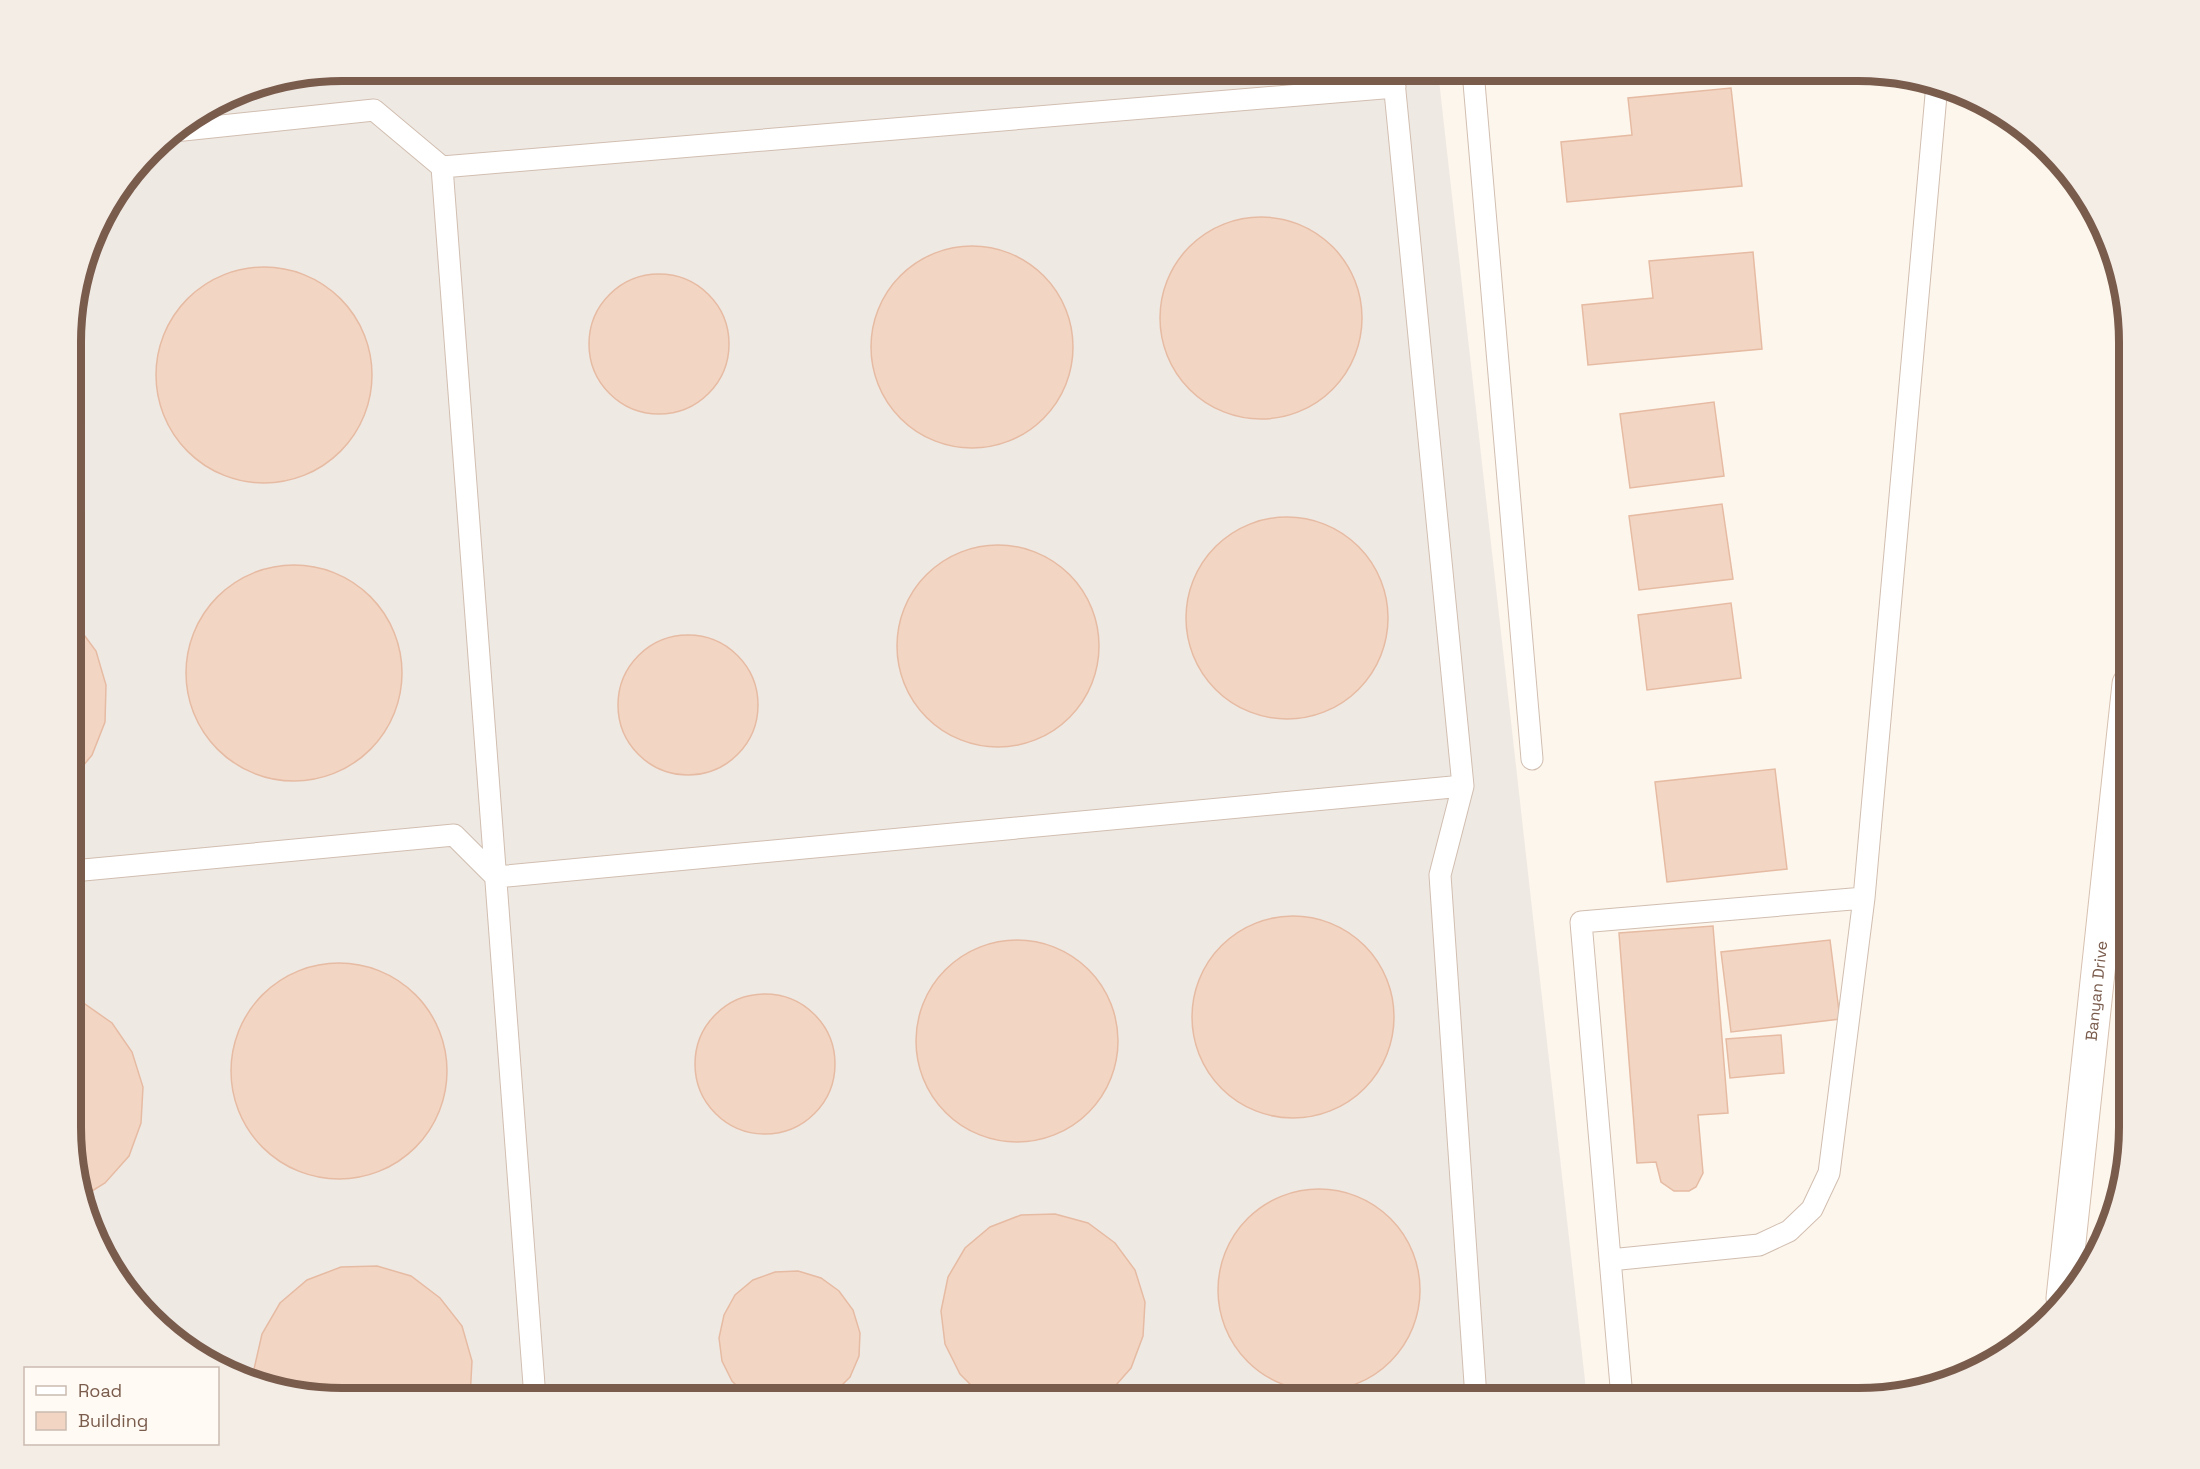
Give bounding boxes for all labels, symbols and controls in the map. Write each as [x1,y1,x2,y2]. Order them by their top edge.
street label: Banyan Drive [2080,940,2112,1042]
legend [24,1367,219,1445]
text: Road [78,1379,122,1402]
text: Building [78,1409,148,1432]

